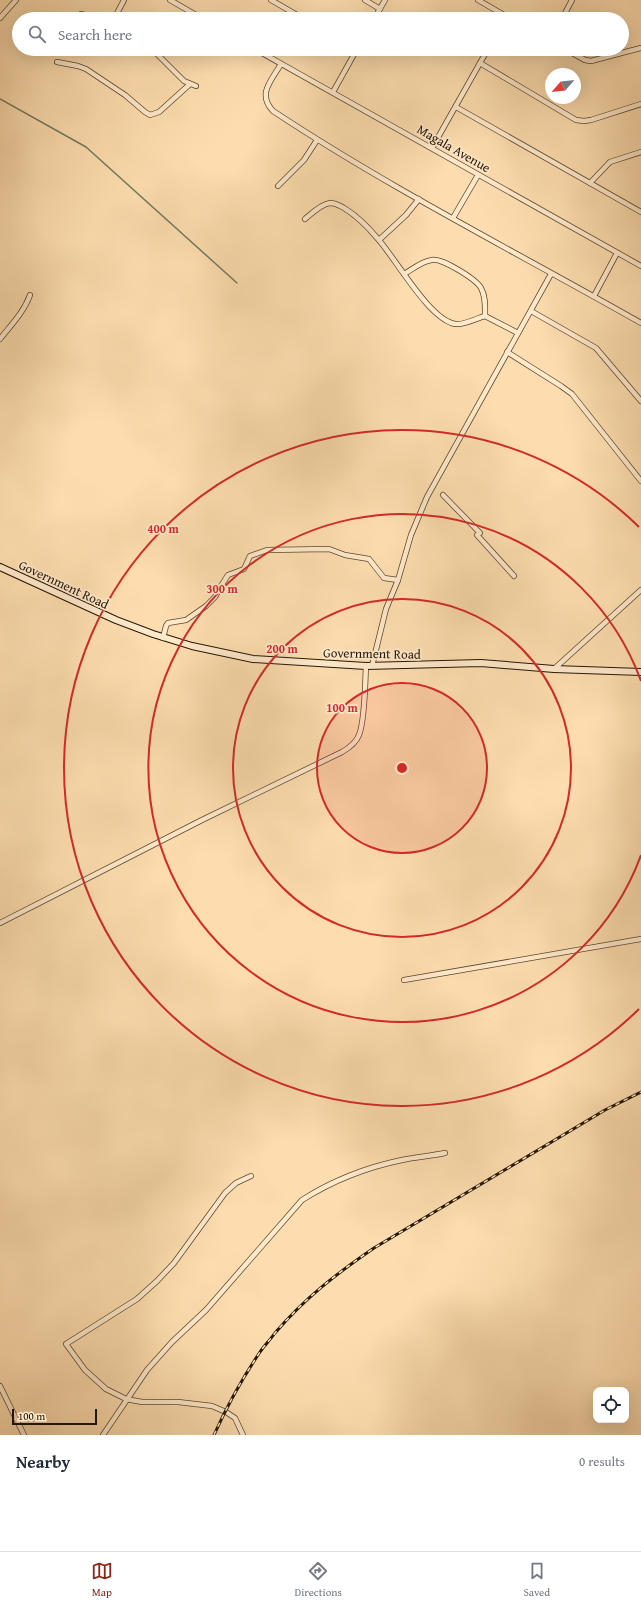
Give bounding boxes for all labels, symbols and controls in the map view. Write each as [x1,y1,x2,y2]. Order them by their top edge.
search box [12,12,629,56]
icon: search [26,23,48,45]
text: Search here [58,24,132,45]
north arrow [545,68,581,104]
street label: Magala Avenue [413,120,494,177]
text: 400 m [147,520,180,537]
street label: Government Road [16,555,112,614]
text: 300 m [206,580,239,597]
text: 200 m [266,640,299,657]
street label: Government Road [323,643,421,664]
text: 100 m [326,699,359,716]
centre of rings [395,761,409,775]
map controls [593,1387,629,1423]
button: locate [593,1387,629,1423]
scale bar [12,1407,97,1426]
text: 100 m [18,1408,45,1424]
text: Nearby [16,1449,70,1474]
text: 0 results [579,1452,625,1471]
tab: Map [91,1560,113,1600]
tab: Directions [295,1560,342,1600]
tab: Saved [523,1560,550,1600]

